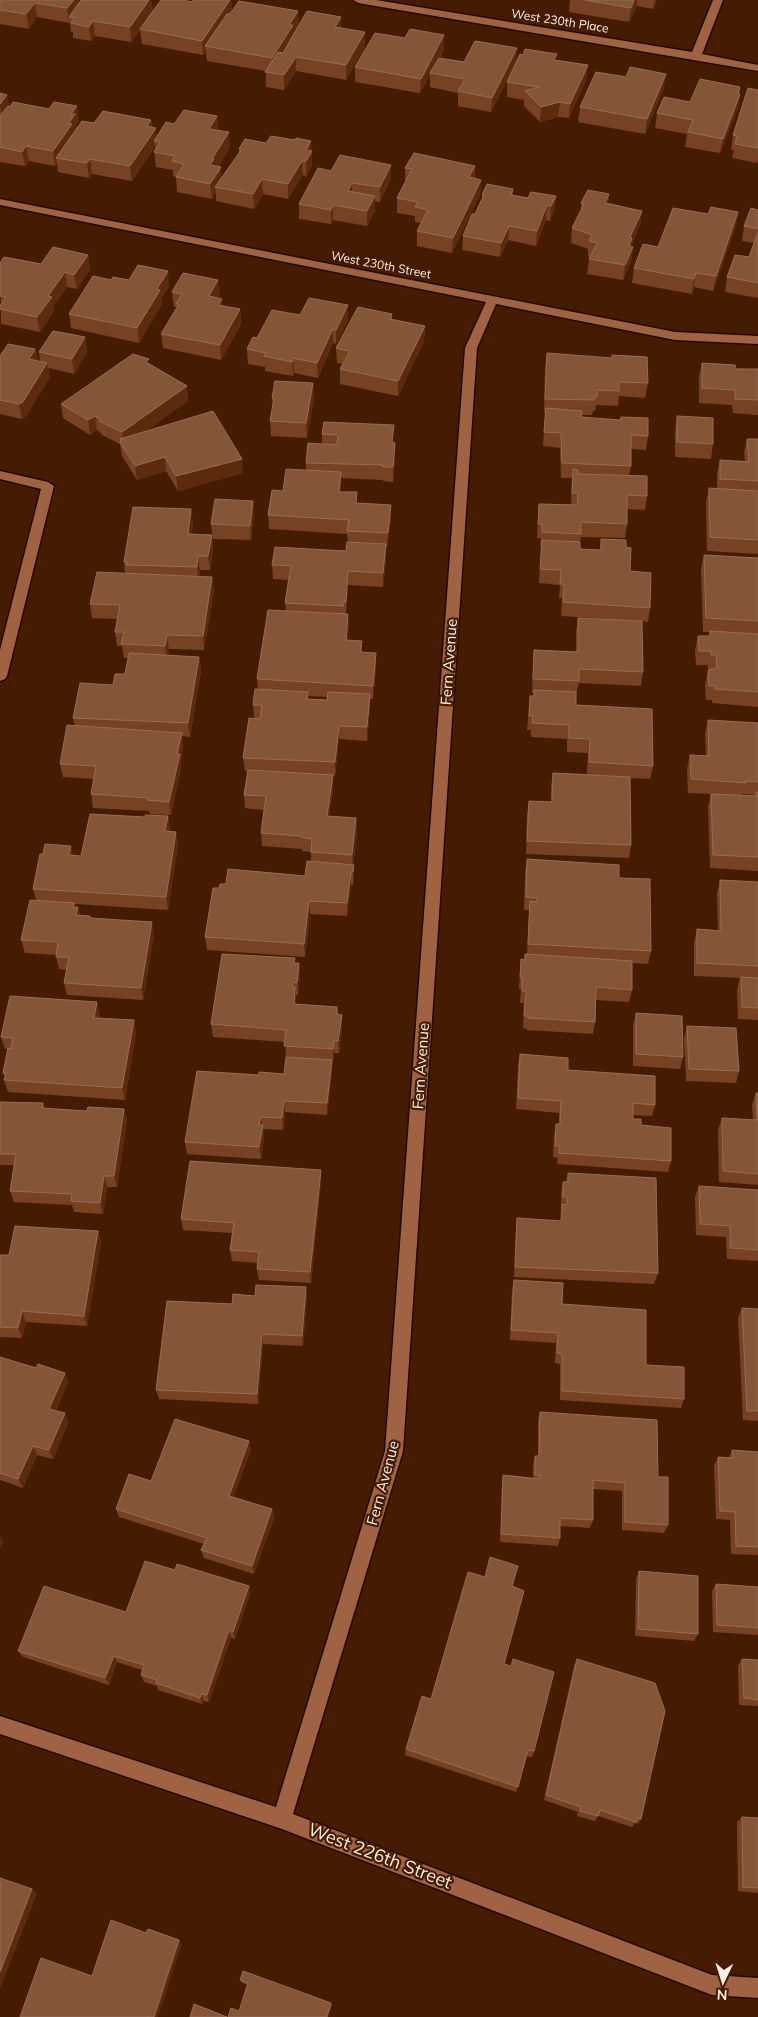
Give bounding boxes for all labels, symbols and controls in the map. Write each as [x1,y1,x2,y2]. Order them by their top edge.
street label: West 230th Place [510,5,610,36]
street label: West 230th Street [330,247,432,282]
street label: Fern Avenue [436,618,461,706]
street label: Fern Avenue [408,1022,433,1110]
street label: Fern Avenue [362,1439,403,1527]
street label: West 226th Street [305,1818,455,1894]
north arrow [698,1957,748,2007]
text: N [716,1986,728,2004]

